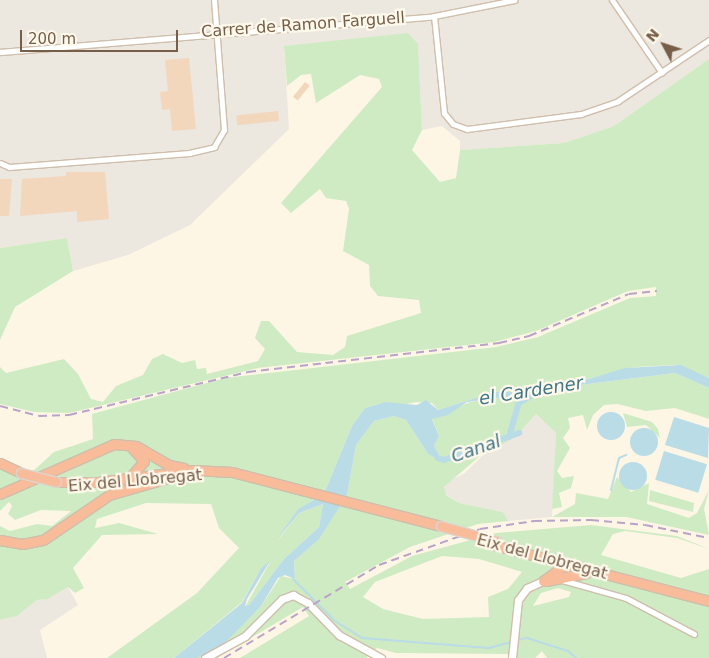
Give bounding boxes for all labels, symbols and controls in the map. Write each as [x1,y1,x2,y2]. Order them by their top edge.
street label: Carrer de Ramon Farguell [201,8,405,42]
scale bar [22,20,180,52]
north arrow [639,20,689,70]
text: N [643,26,662,45]
text: 200 m [28,30,76,48]
water label: el Cardener [477,372,585,410]
water label: Canal [448,430,504,468]
street label: Eix del Llobregat [67,466,203,496]
street label: Eix del Llobregat [475,530,609,584]

